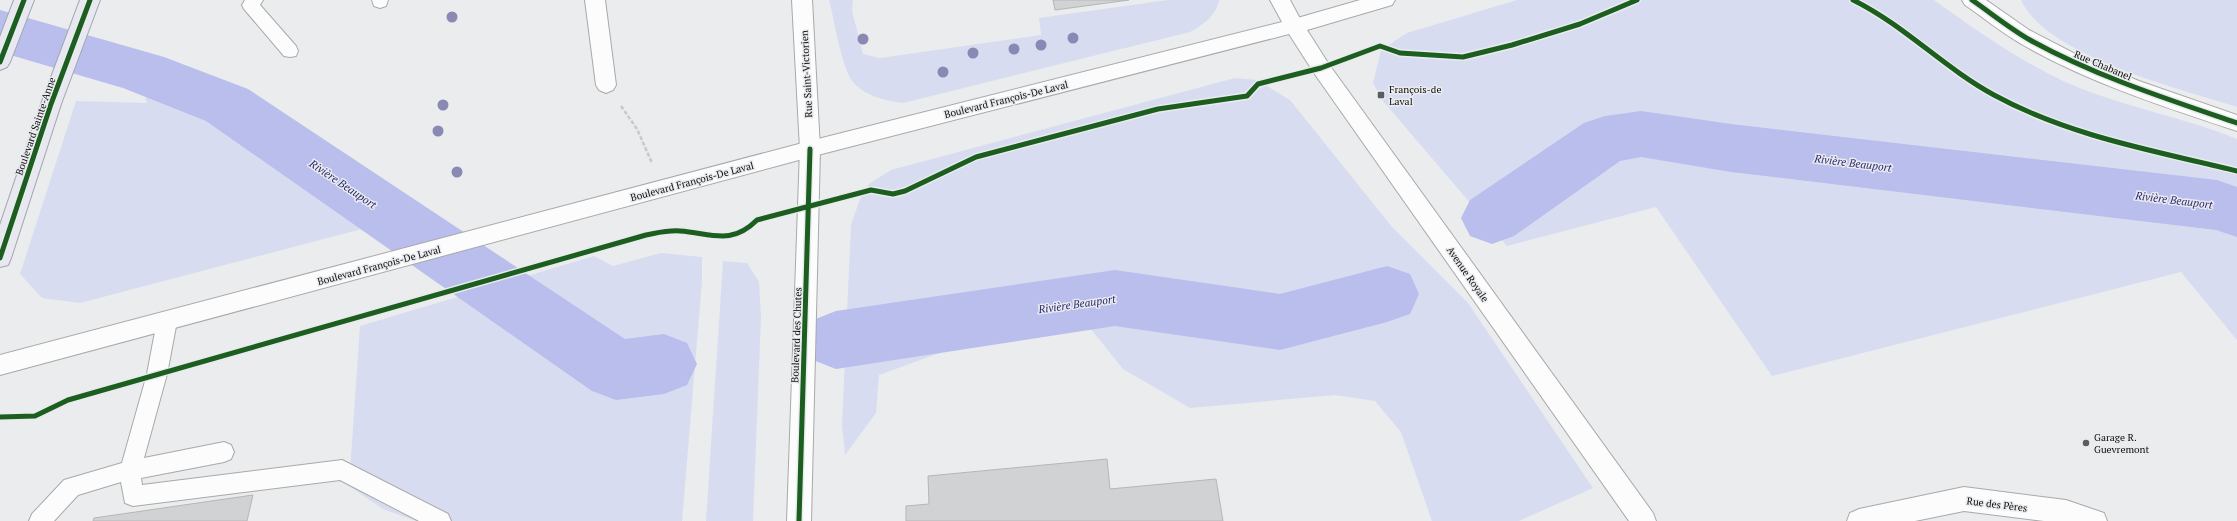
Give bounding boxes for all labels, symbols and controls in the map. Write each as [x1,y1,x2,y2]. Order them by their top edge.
street label: Rue Saint-Victorien [798,30,815,118]
street label: Rue Chabanel [2072,47,2134,83]
street label: Boulevard Sainte-Anne [13,75,58,177]
street label: Boulevard François-De Laval [943,78,1069,121]
place label: François-de Laval [1389,83,1441,108]
marker: François-de Laval [1376,90,1386,100]
water label: Rivière Beauport [1813,151,1893,175]
water label: Rivière Beauport [306,156,379,212]
street label: Boulevard François-De Laval [629,159,755,204]
water label: Rivière Beauport [2134,188,2214,212]
street label: Boulevard François-De Laval [316,243,442,288]
street label: Avenue Royale [1444,244,1492,305]
street label: Boulevard des Chutes [788,287,805,383]
water label: Rivière Beauport [1037,292,1117,316]
place label: Garage R. Guevremont [2094,431,2150,456]
marker: Garage R. Guevremont [2081,438,2091,448]
street label: Rue des Pères [1966,494,2028,515]

